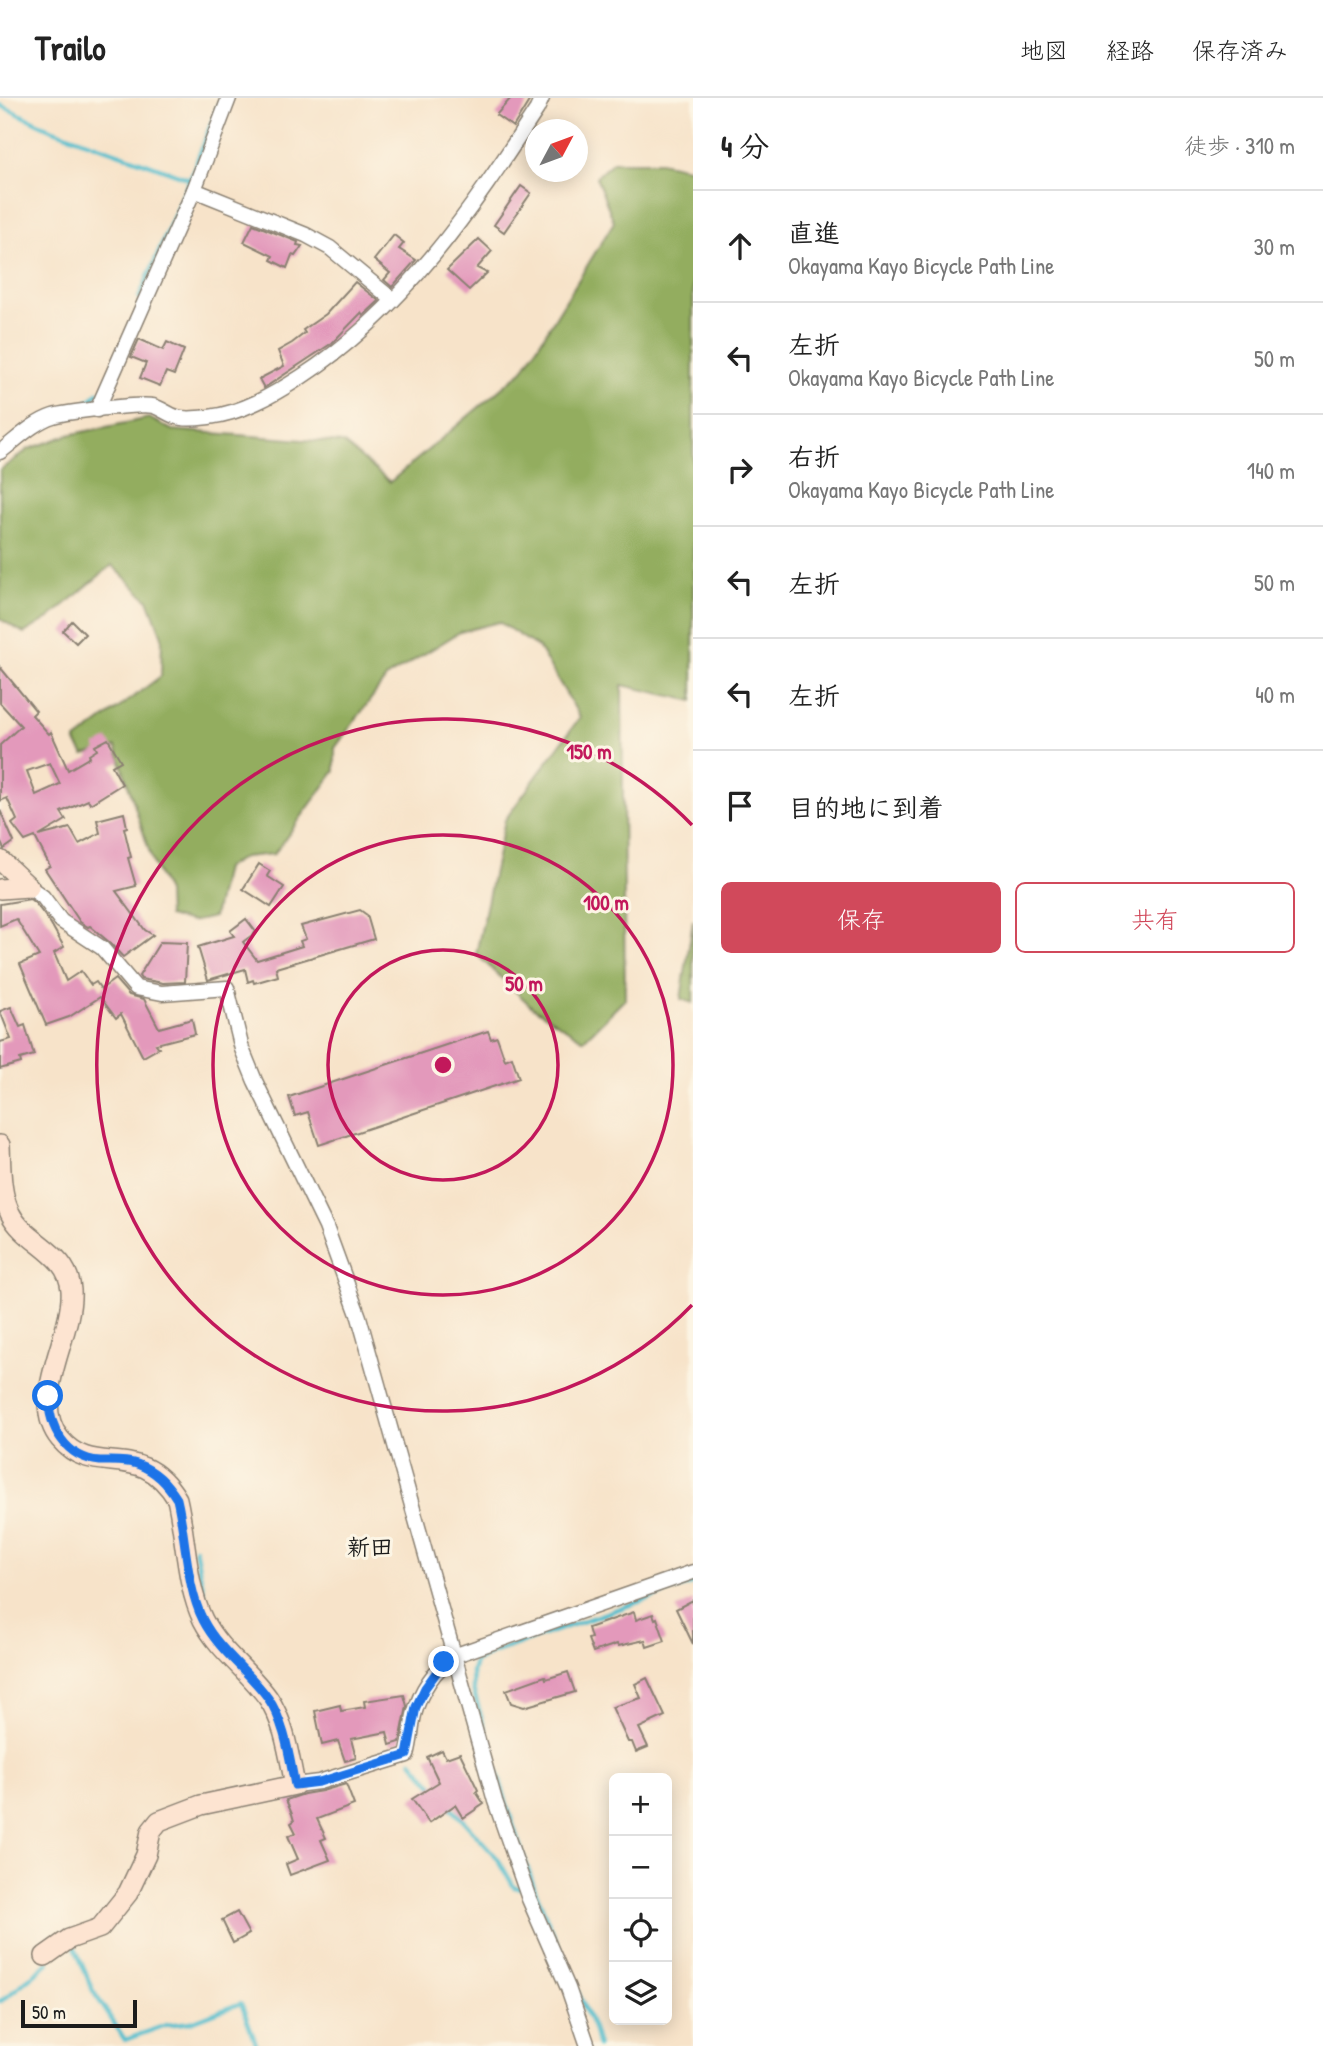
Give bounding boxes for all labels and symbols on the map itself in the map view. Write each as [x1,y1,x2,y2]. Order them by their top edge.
north arrow [525,119,588,182]
text: 150 m [566,737,612,766]
text: 100 m [583,888,629,917]
text: 50 m [505,969,543,998]
centre of rings [431,1053,455,1077]
route start [32,1380,63,1411]
district label: 新田 [347,1531,393,1562]
route end [428,1646,459,1677]
scale bar [21,1997,136,2029]

